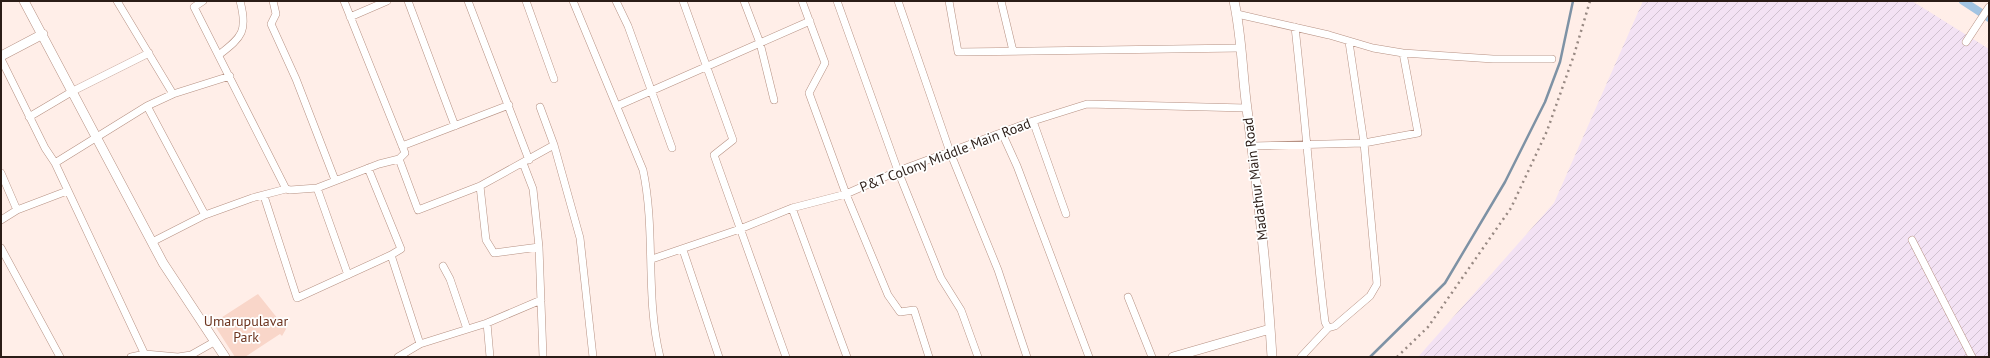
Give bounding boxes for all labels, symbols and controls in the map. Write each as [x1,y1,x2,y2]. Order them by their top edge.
street label: P&T Colony Middle Main Road [857,114,1033,196]
street label: Madathur Main Road [1239,116,1271,242]
park label: Umarupulavar Park [204,312,288,346]

